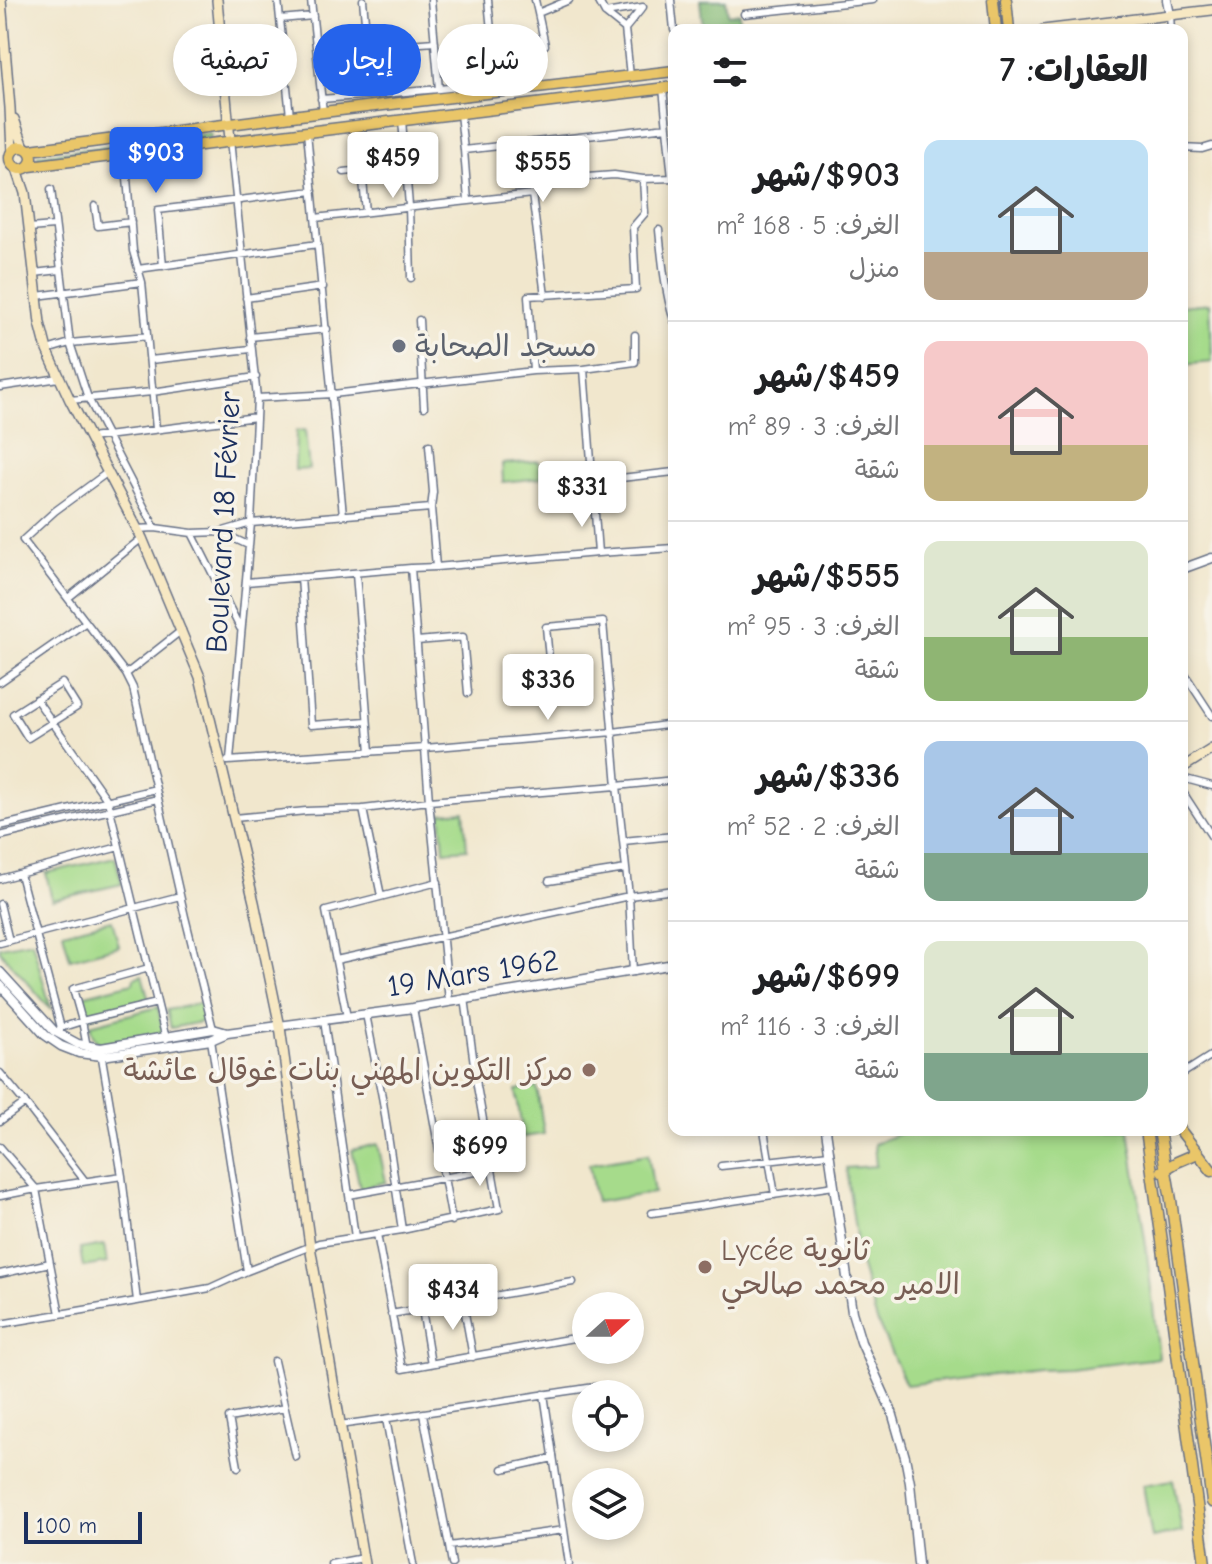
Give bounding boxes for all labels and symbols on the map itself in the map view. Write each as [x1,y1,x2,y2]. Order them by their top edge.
pin: $903 [109,127,203,195]
pin: $459 [346,132,440,200]
pin: $555 [496,136,590,204]
place label: مسجد الصحابة [415,329,597,364]
marker: مسجد الصحابة [390,337,408,355]
street label: Boulevard 18 Février [199,390,248,654]
pin: $331 [535,461,629,529]
pin: $336 [501,654,595,722]
street label: 19 Mars 1962 [385,943,561,1004]
place label: مركز التكوين المهني بنات غوقال عائشة [123,1053,573,1096]
marker: مركز التكوين المهني بنات غوقال عائشة [580,1061,598,1079]
pin: $699 [433,1120,527,1188]
place label: Lycée ثانوية الامير محمد صالحي [721,1233,960,1310]
marker: Lycée ثانوية الامير محمد صالحي [696,1258,714,1276]
pin: $434 [406,1264,500,1332]
north arrow [572,1292,644,1364]
scale bar [24,1508,142,1544]

